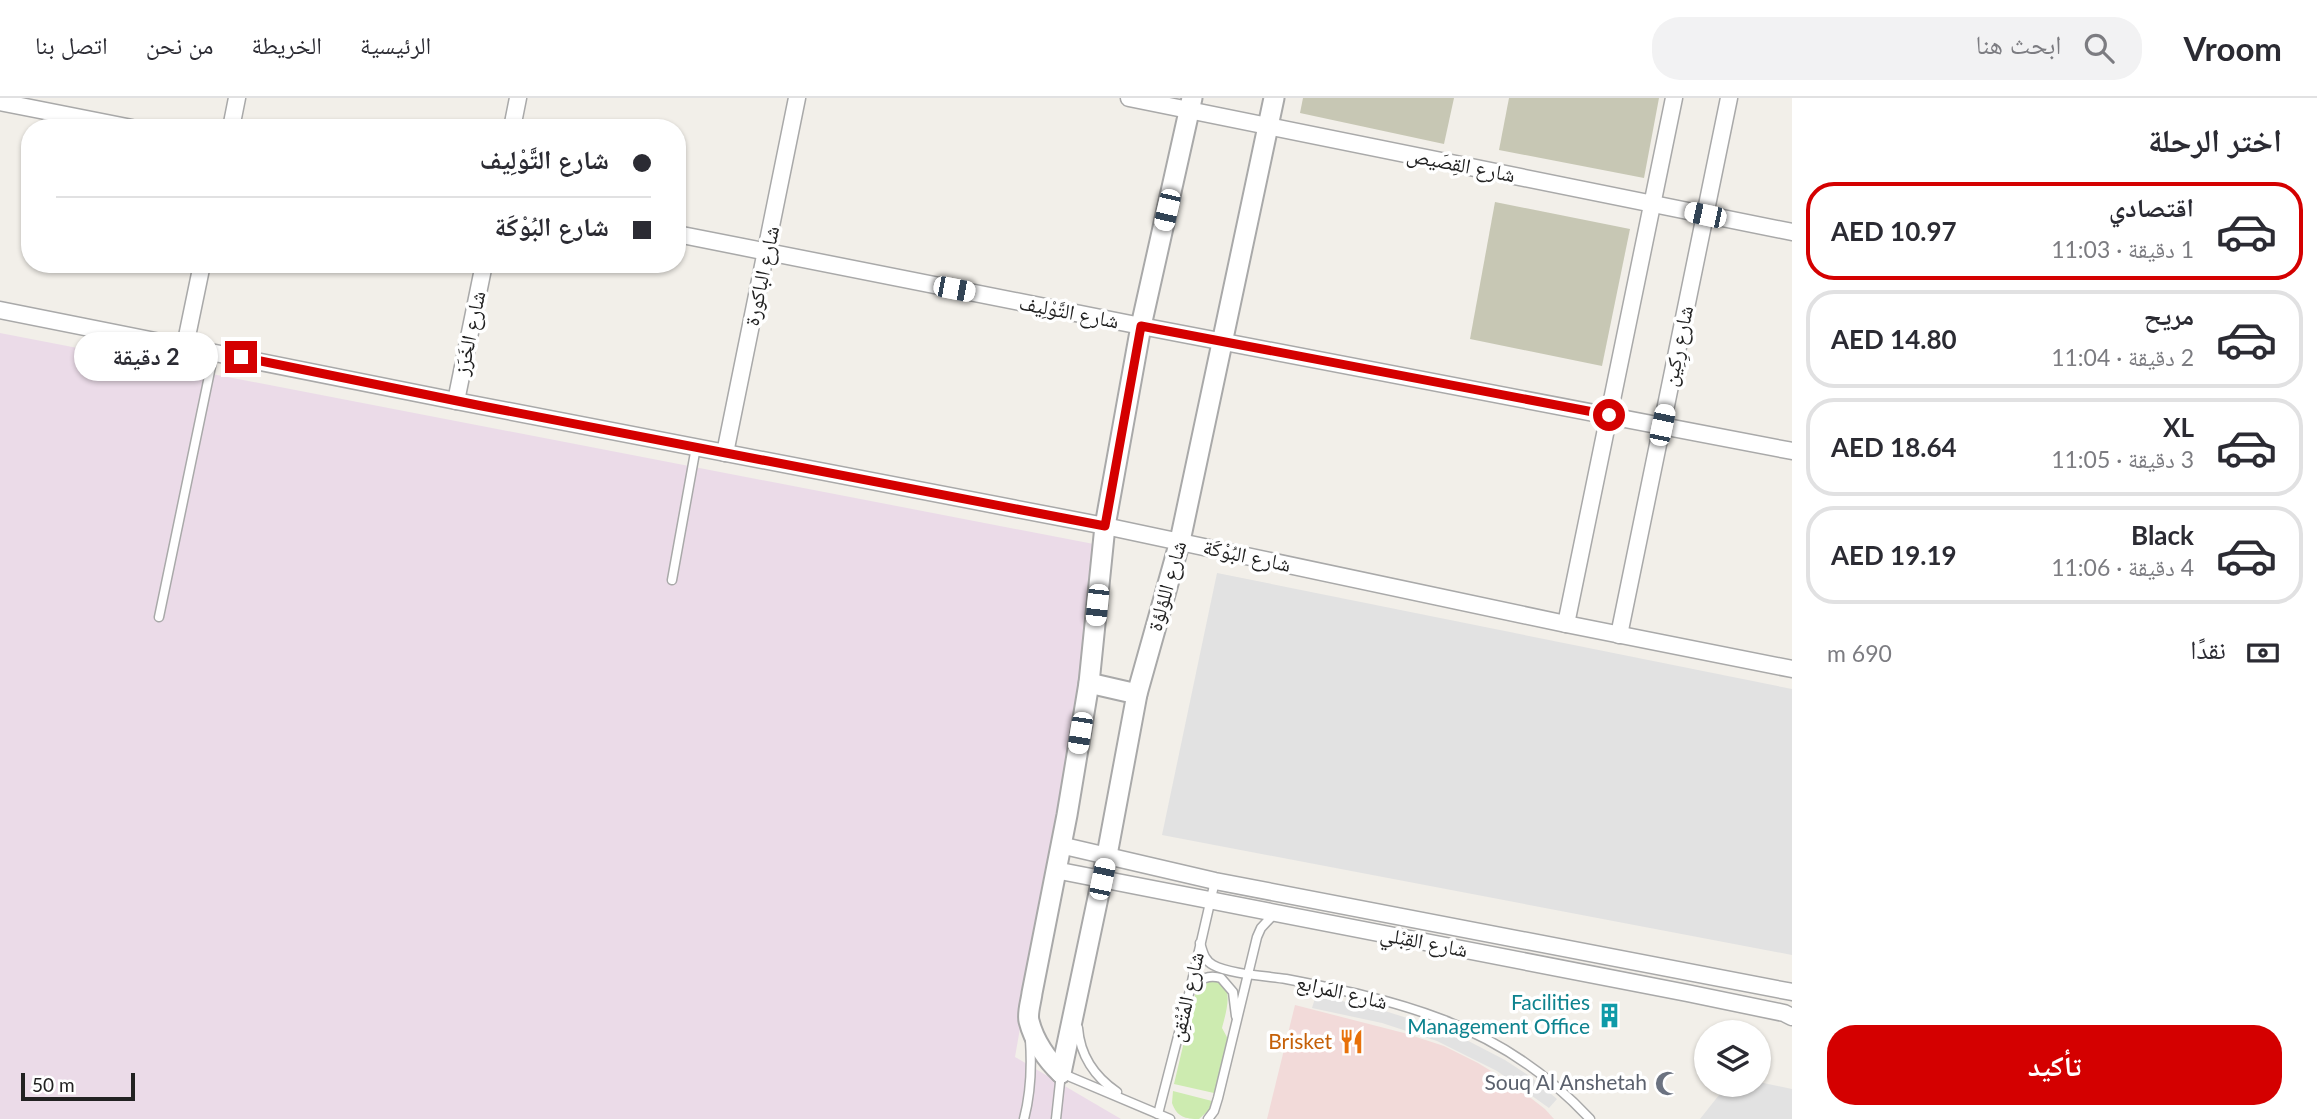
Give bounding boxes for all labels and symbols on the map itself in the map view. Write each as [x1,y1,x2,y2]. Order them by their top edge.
street label: شارع القِصَيص [1405,141,1518,188]
car [1153,187,1182,233]
car [1683,200,1728,230]
street label: شارع الباكورة [738,223,785,328]
car [932,275,977,303]
street label: شارع الخَرَز [447,288,492,378]
street label: شارع التَّوْلِيف [1017,289,1121,334]
street label: شارع رِكِين [1656,303,1702,389]
callout: 2 دقيقة [73,332,216,382]
route end [225,341,257,373]
route start [1593,399,1625,431]
car [1648,402,1677,448]
street label: شارع البُوْكَة [1201,533,1293,578]
street label: شارع اللؤلؤة [1141,538,1192,634]
car [1085,583,1110,627]
car [1067,711,1094,755]
car [1088,856,1117,902]
street label: شارع القِبْلي [1377,920,1470,966]
street label: شارع المُتْقِن [1163,949,1210,1044]
street label: شارع المَرابع [1294,968,1390,1015]
place label: Facilities Management Office [1407,989,1590,1038]
building icon: Facilities Management Office [1596,1001,1624,1029]
place label: Brisket [1268,1028,1332,1053]
restaurant icon: Brisket [1338,1028,1366,1056]
place label: Souq Al Anshetah [1484,1069,1647,1094]
mosque icon: Souq Al Anshetah [1653,1069,1681,1097]
scale bar [21,1070,135,1102]

